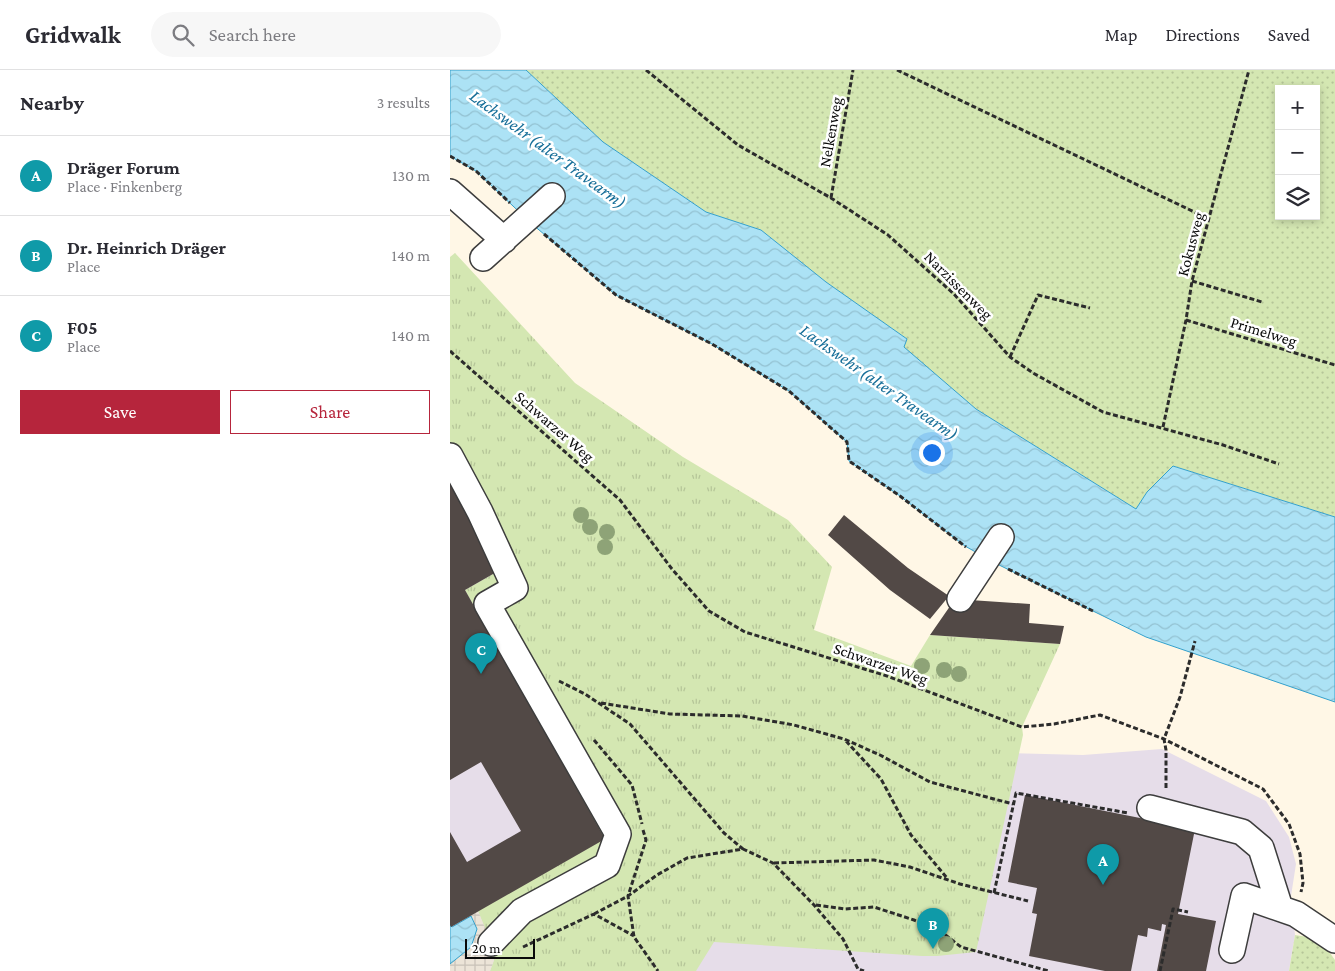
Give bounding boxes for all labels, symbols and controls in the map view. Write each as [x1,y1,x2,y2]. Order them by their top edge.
search box [151,12,501,57]
text: Gridwalk [25,21,121,48]
icon: search [169,21,197,49]
text: Search here [209,24,296,45]
text: Map [1105,25,1137,45]
text: Directions [1165,25,1240,45]
text: Saved [1268,25,1310,45]
map controls [1275,85,1320,220]
button: + [1275,85,1320,130]
water label: Lachswehr (alter Travearm) [465,86,630,213]
text: Nearby [20,91,84,115]
text: 3 results [377,94,430,111]
street label: Nelkenweg [816,95,846,169]
button: − [1275,130,1320,175]
text: Dräger Forum [67,157,180,178]
text: A [31,167,41,184]
text: 130 m [392,167,430,184]
button: layers [1275,175,1320,220]
text: Place · Finkenberg [67,178,182,195]
street label: Kokusweg [1174,210,1208,278]
text: Dr. Heinrich Dräger [67,237,226,258]
text: B [31,247,41,264]
text: 140 m [392,247,430,264]
street label: Narzissenweg [920,248,996,324]
text: Place [67,258,100,275]
street label: Primelweg [1228,313,1299,351]
text: F05 [67,317,98,338]
water label: Lachswehr (alter Travearm) [796,320,962,445]
text: C [31,327,41,344]
text: 140 m [392,327,430,344]
text: Place [67,338,100,355]
street label: Schwarzer Weg [511,388,598,466]
button: Save [20,390,220,434]
button: Share [230,390,430,434]
your location [919,440,945,466]
pin: C [465,633,497,674]
street label: Schwarzer Weg [831,639,930,689]
pin: A [1087,844,1119,885]
pin: B [917,908,949,949]
scale bar [465,936,535,959]
text: 20 m [472,940,500,956]

